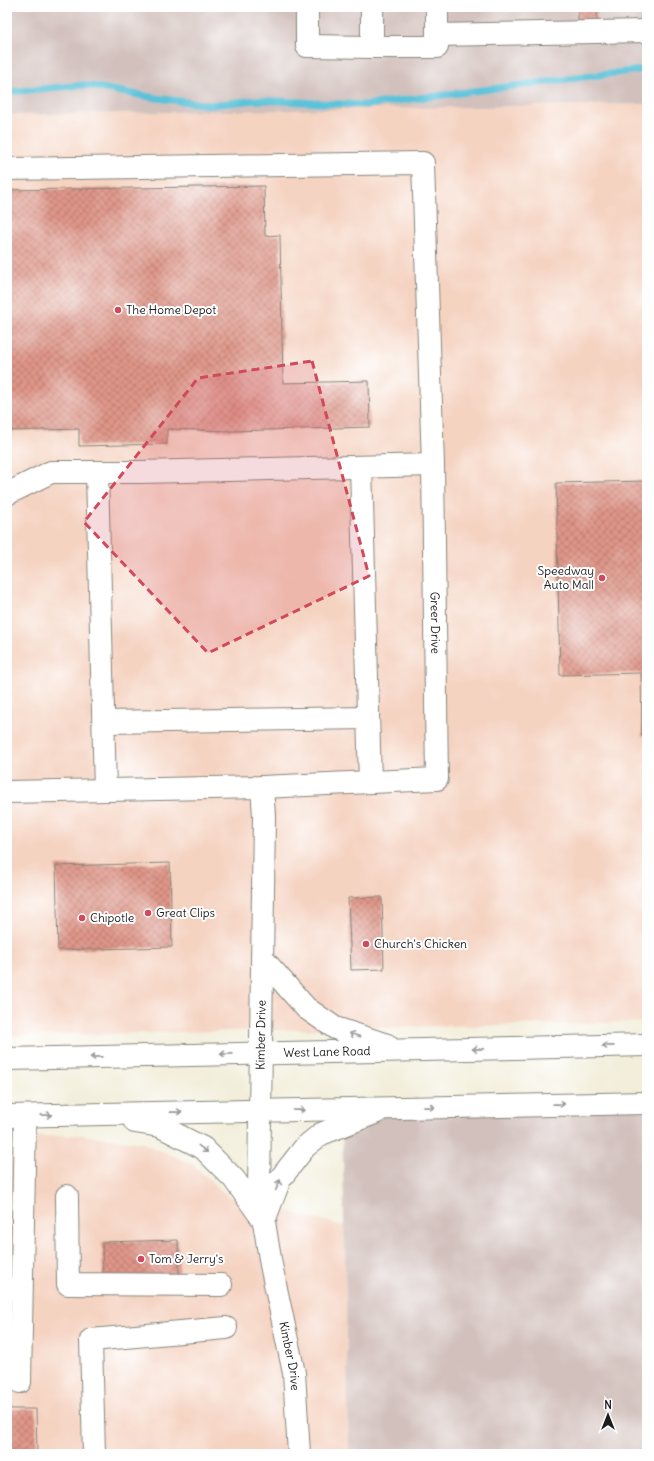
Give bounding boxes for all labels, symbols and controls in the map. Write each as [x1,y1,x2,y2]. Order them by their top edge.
place label: The Home Depot [126,302,216,317]
marker: The Home Depot [113,305,123,315]
place label: Speedway Auto Mall [537,563,594,592]
marker: Speedway Auto Mall [597,573,607,583]
street label: Greer Drive [428,592,443,654]
place label: Great Clips [156,905,215,920]
marker: Great Clips [143,908,153,918]
place label: Chipotle [90,910,134,925]
marker: Chipotle [77,913,87,923]
place label: Church's Chicken [374,936,467,951]
marker: Church's Chicken [361,939,371,949]
street label: Kimber Drive [252,1000,269,1070]
one-way arrow [349,1031,362,1038]
one-way arrow [602,1042,615,1050]
street label: West Lane Road [283,1043,371,1060]
one-way arrow [472,1046,485,1053]
one-way arrow [220,1050,233,1058]
one-way arrow [90,1053,103,1061]
one-way arrow [552,1100,565,1108]
one-way arrow [422,1103,435,1111]
one-way arrow [292,1106,305,1113]
one-way arrow [169,1109,182,1116]
one-way arrow [39,1112,52,1119]
one-way arrow [197,1145,208,1153]
one-way arrow [275,1179,283,1191]
place label: Tom & Jerry's [149,1251,224,1266]
marker: Tom & Jerry's [136,1254,146,1264]
street label: Kimber Drive [276,1320,303,1391]
north arrow [588,1395,628,1435]
text: N [604,1398,612,1412]

